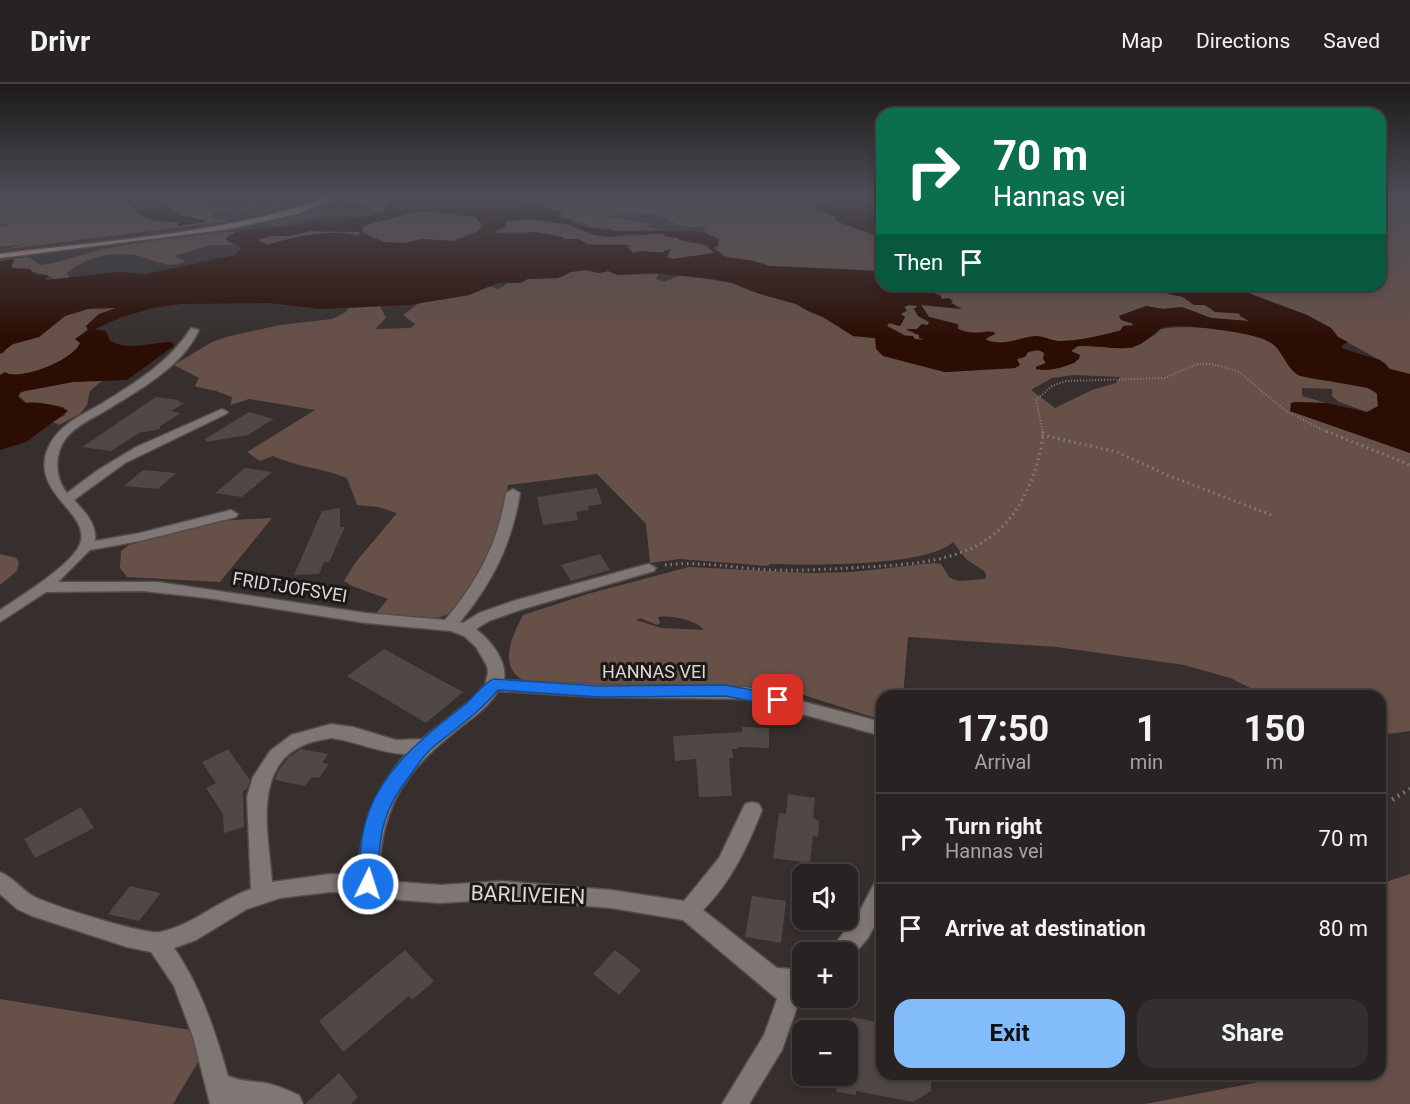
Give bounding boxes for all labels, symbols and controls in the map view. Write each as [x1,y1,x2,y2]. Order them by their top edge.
text: Drivr [30,25,90,58]
text: Map [1121,29,1163,53]
text: Directions [1196,29,1290,53]
text: Saved [1323,29,1380,53]
text: 70 m [993,131,1088,180]
icon: right [894,132,972,210]
text: Hannas vei [993,181,1126,213]
icon: arrive [955,246,988,279]
text: Then [894,250,943,275]
street label: FRIDTJOFSVEI [231,568,349,606]
street label: HANNAS VEI [602,661,706,682]
pin [752,674,803,725]
icon: arrive [761,683,794,716]
text: 17:50 [956,708,1049,750]
text: 1 [1136,708,1157,750]
text: 150 [1244,708,1306,750]
text: Arrival [974,750,1031,774]
text: min [1130,750,1163,774]
text: m [1266,750,1283,774]
text: Turn right [945,814,1042,839]
icon: right [894,822,927,855]
text: 70 m [1319,826,1368,851]
text: Hannas vei [945,839,1043,863]
position arrow [336,852,400,916]
map controls [792,864,858,1086]
button: sound [792,864,858,930]
street label: BARLIVEIEN [470,881,586,909]
icon: arrive [894,912,927,945]
text: Arrive at destination [945,916,1146,941]
text: 80 m [1319,916,1368,941]
button: + [792,942,858,1008]
button: Exit [894,999,1125,1068]
button: Share [1137,999,1368,1068]
button: − [792,1020,858,1086]

